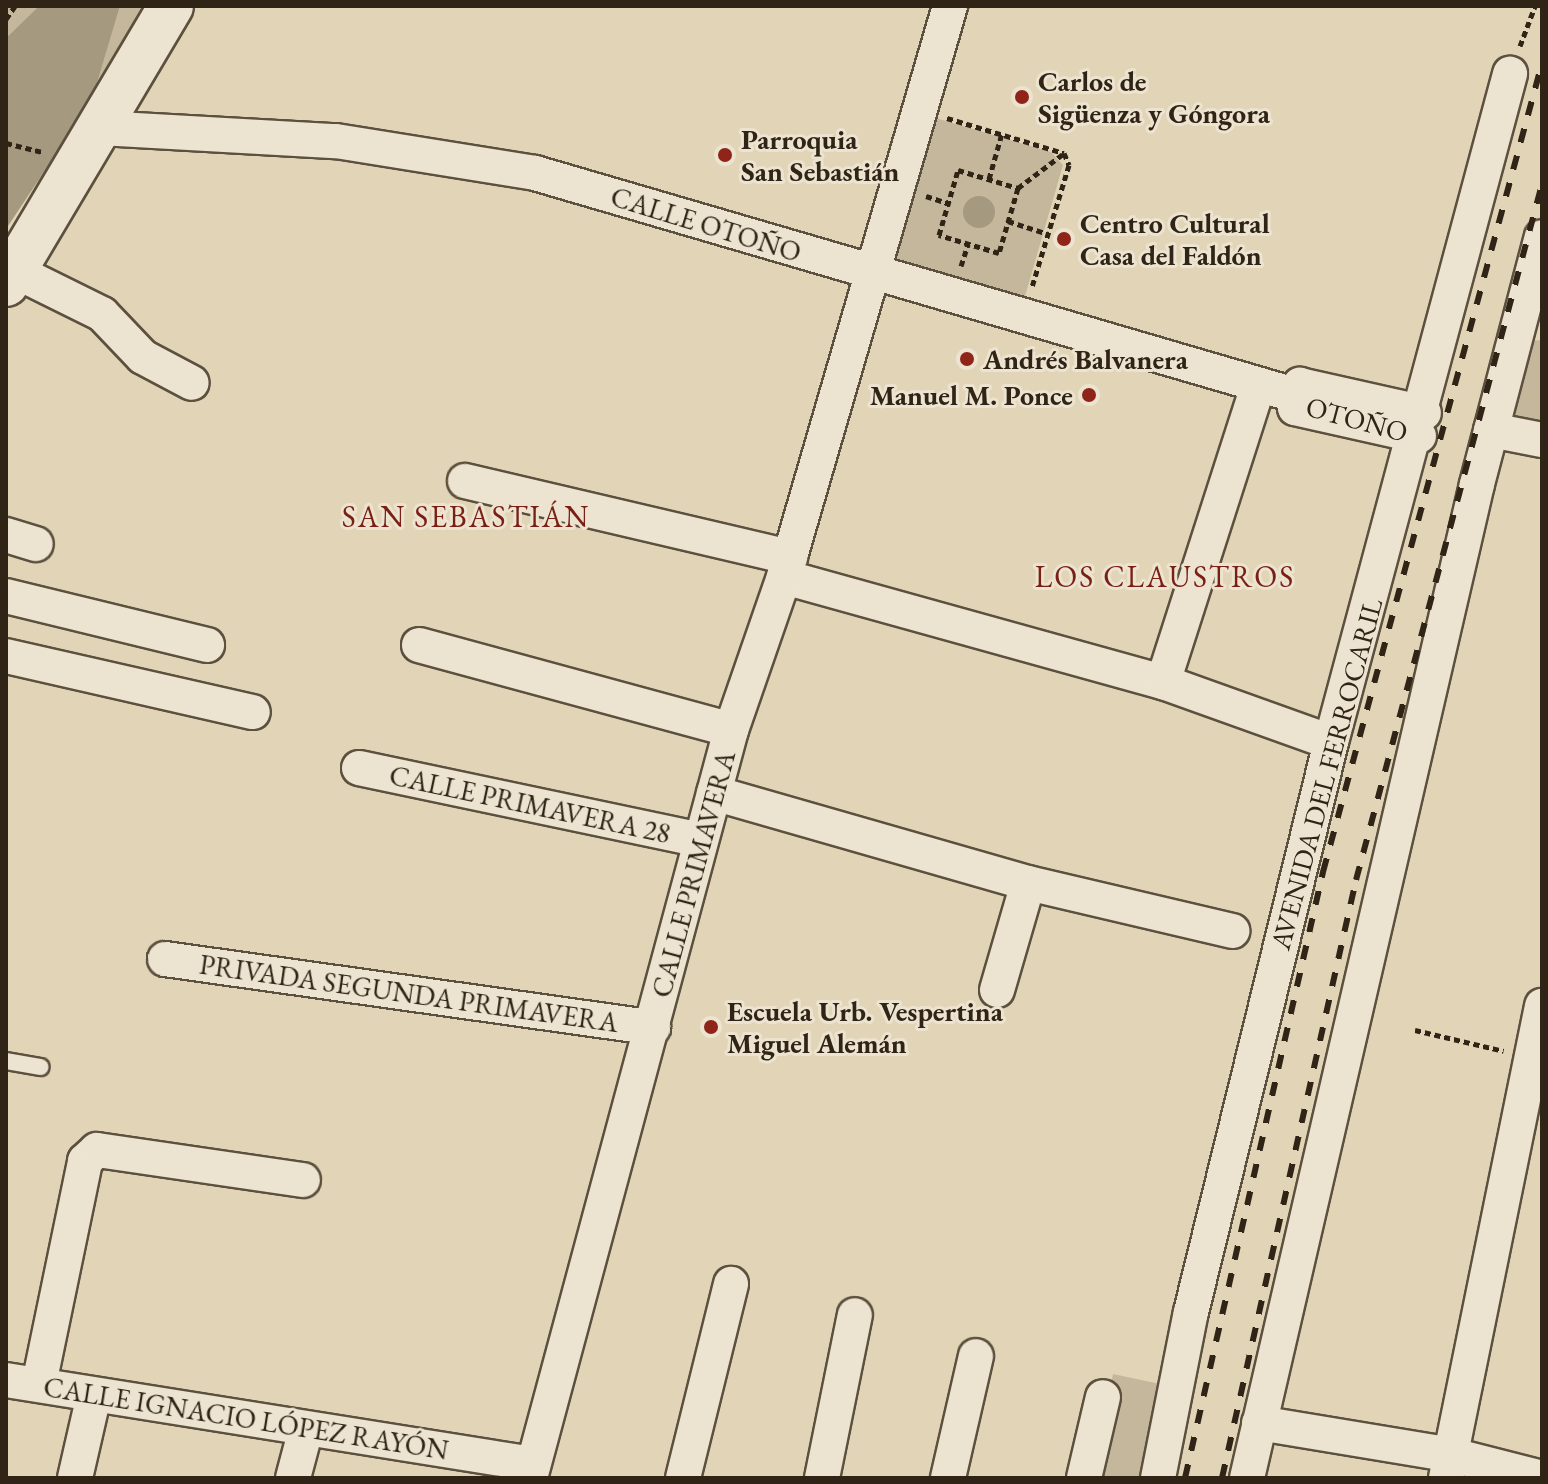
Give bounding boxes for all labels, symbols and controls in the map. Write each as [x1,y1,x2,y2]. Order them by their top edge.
place label: Carlos de Sigüenza y Góngora [1038,64,1270,130]
marker: Carlos de Sigüenza y Góngora [1013,88,1031,106]
place label: Parroquia San Sebastián [741,122,899,188]
marker: Parroquia San Sebastián [716,146,734,164]
street label: CALLE OTOÑO [607,179,805,269]
place label: Centro Cultural Casa del Faldón [1080,206,1270,272]
marker: Centro Cultural Casa del Faldón [1055,230,1073,248]
place label: Andrés Balvanera [983,342,1188,376]
marker: Andrés Balvanera [958,350,976,368]
place label: Manuel M. Ponce [870,378,1073,412]
marker: Manuel M. Ponce [1080,386,1098,404]
street label: OTOÑO [1302,389,1412,449]
district label: SAN SEBASTIÁN [342,499,590,535]
district label: LOS CLAUSTROS [1035,559,1295,595]
street label: AVENIDA DEL FERROCARIL [1263,595,1389,953]
street label: CALLE PRIMAVERA [644,747,742,1001]
street label: CALLE PRIMAVERA 28 [386,758,674,850]
street label: PRIVADA SEGUNDA PRIMAVERA [197,947,621,1039]
place label: Escuela Urb. Vespertina Miguel Alemán [727,994,1003,1060]
marker: Escuela Urb. Vespertina Miguel Alemán [702,1018,720,1036]
street label: CALLE IGNACIO LÓPEZ RAYÓN [41,1369,451,1467]

